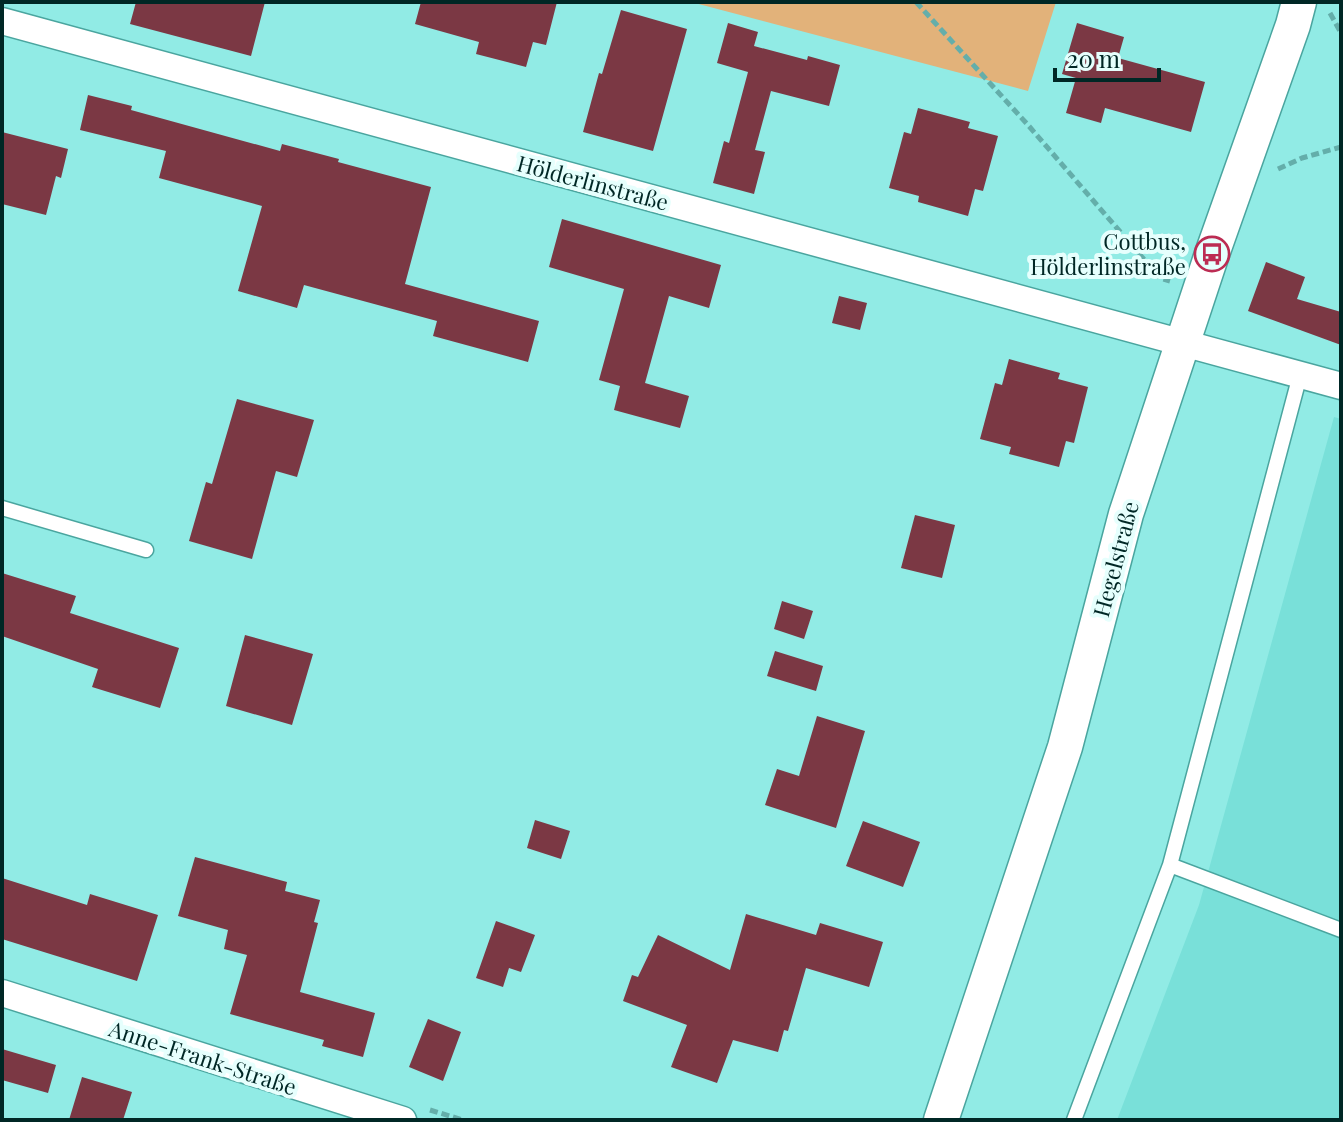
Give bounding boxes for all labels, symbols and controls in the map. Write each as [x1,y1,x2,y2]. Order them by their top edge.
scale bar [1055,32,1159,82]
text: 20 m [1067,42,1120,74]
street label: Hölderlinstraße [514,147,672,217]
place label: Cottbus, Hölderlinstraße [1030,226,1186,281]
bus stop icon: Cottbus, Hölderlinstraße [1193,235,1231,273]
street label: Hegelstraße [1085,498,1145,620]
street label: Anne-Frank-Straße [105,1012,300,1101]

